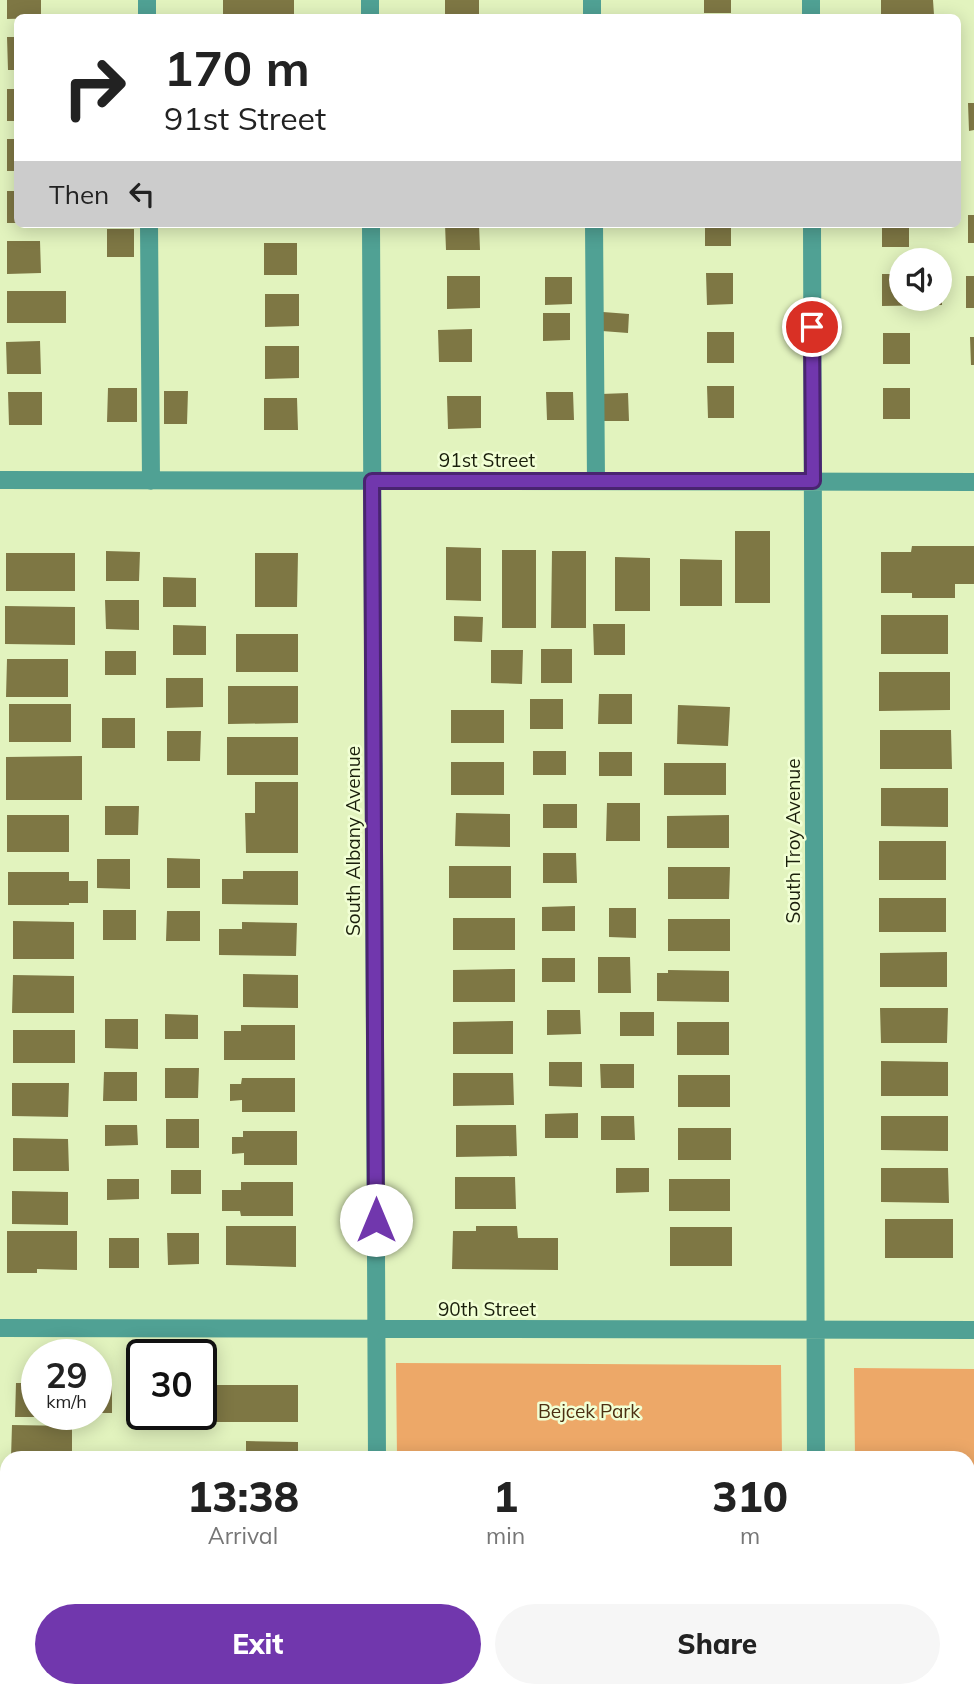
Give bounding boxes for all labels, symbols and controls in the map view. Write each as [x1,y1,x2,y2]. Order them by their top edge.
text: 170 m [164,37,310,98]
icon: right [49,42,140,133]
text: 91st Street [164,98,326,138]
icon: left [123,175,161,213]
text: Then [49,178,109,211]
map controls [889,248,952,311]
button: sound [889,248,952,311]
pin [782,297,842,357]
icon: arrive [793,308,831,346]
street label: 91st Street [439,448,535,472]
street label: South Albany Avenue [341,746,365,936]
street label: South Troy Avenue [781,758,805,924]
position arrow [339,1183,413,1257]
street label: 90th Street [438,1297,536,1321]
speed limit sign: 30 [126,1339,217,1430]
text: 29 [45,1353,88,1397]
text: km/h [46,1390,87,1413]
park label: Bejcek Park [538,1399,640,1423]
text: 13:38 [187,1470,299,1523]
text: 1 [493,1470,518,1523]
text: 310 [712,1470,788,1523]
text: Arrival [208,1521,278,1550]
text: min [486,1521,525,1550]
text: m [740,1521,760,1550]
button: Exit [35,1604,481,1684]
button: Share [495,1604,940,1684]

